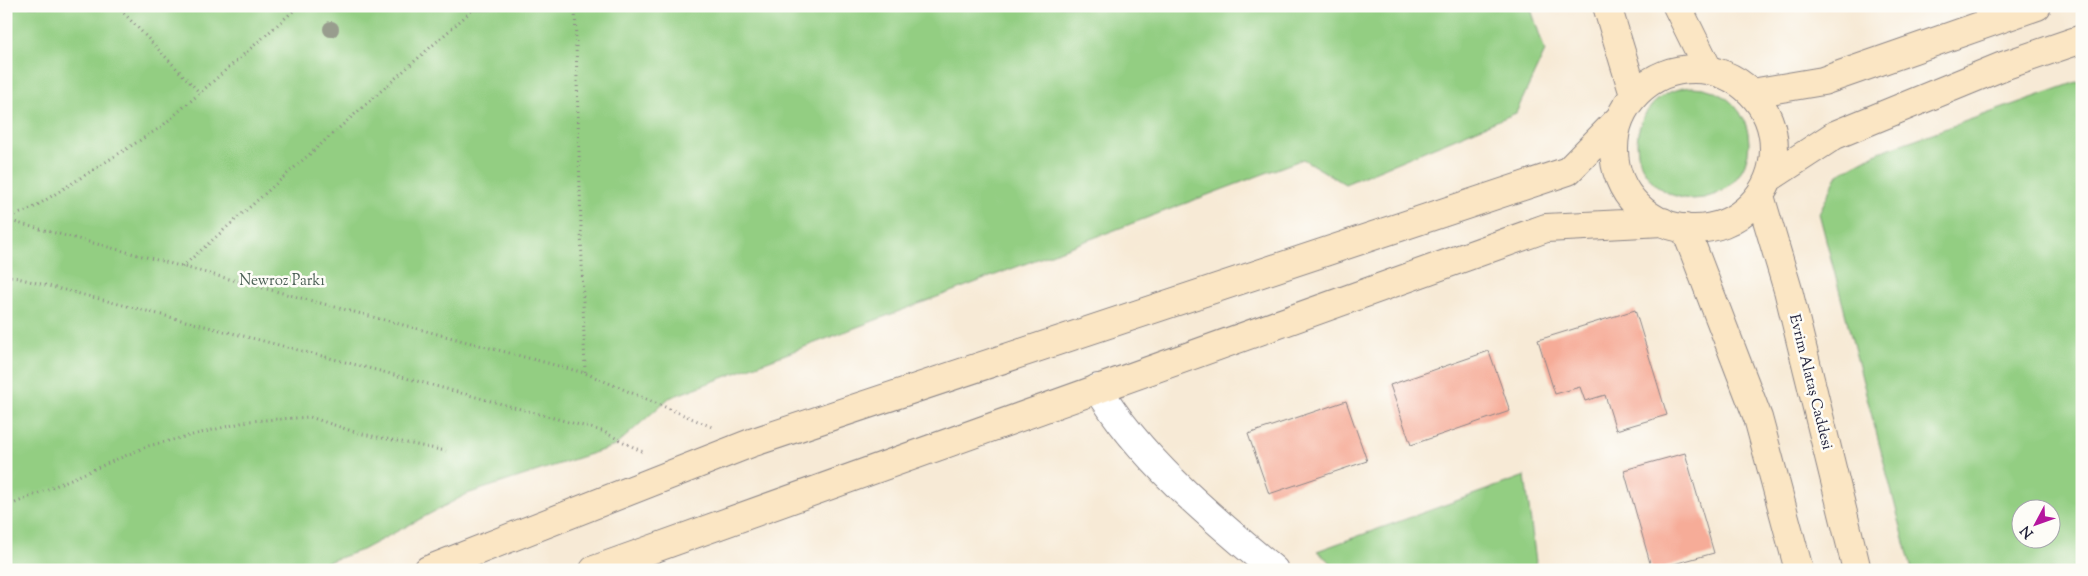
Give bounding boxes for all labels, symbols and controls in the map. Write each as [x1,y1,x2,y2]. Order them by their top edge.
park label: Newroz Parkı [239,271,325,292]
street label: Evrim Alataş Caddesi [1783,312,1837,452]
north arrow [2010,498,2060,548]
text: N [2016,520,2039,542]

